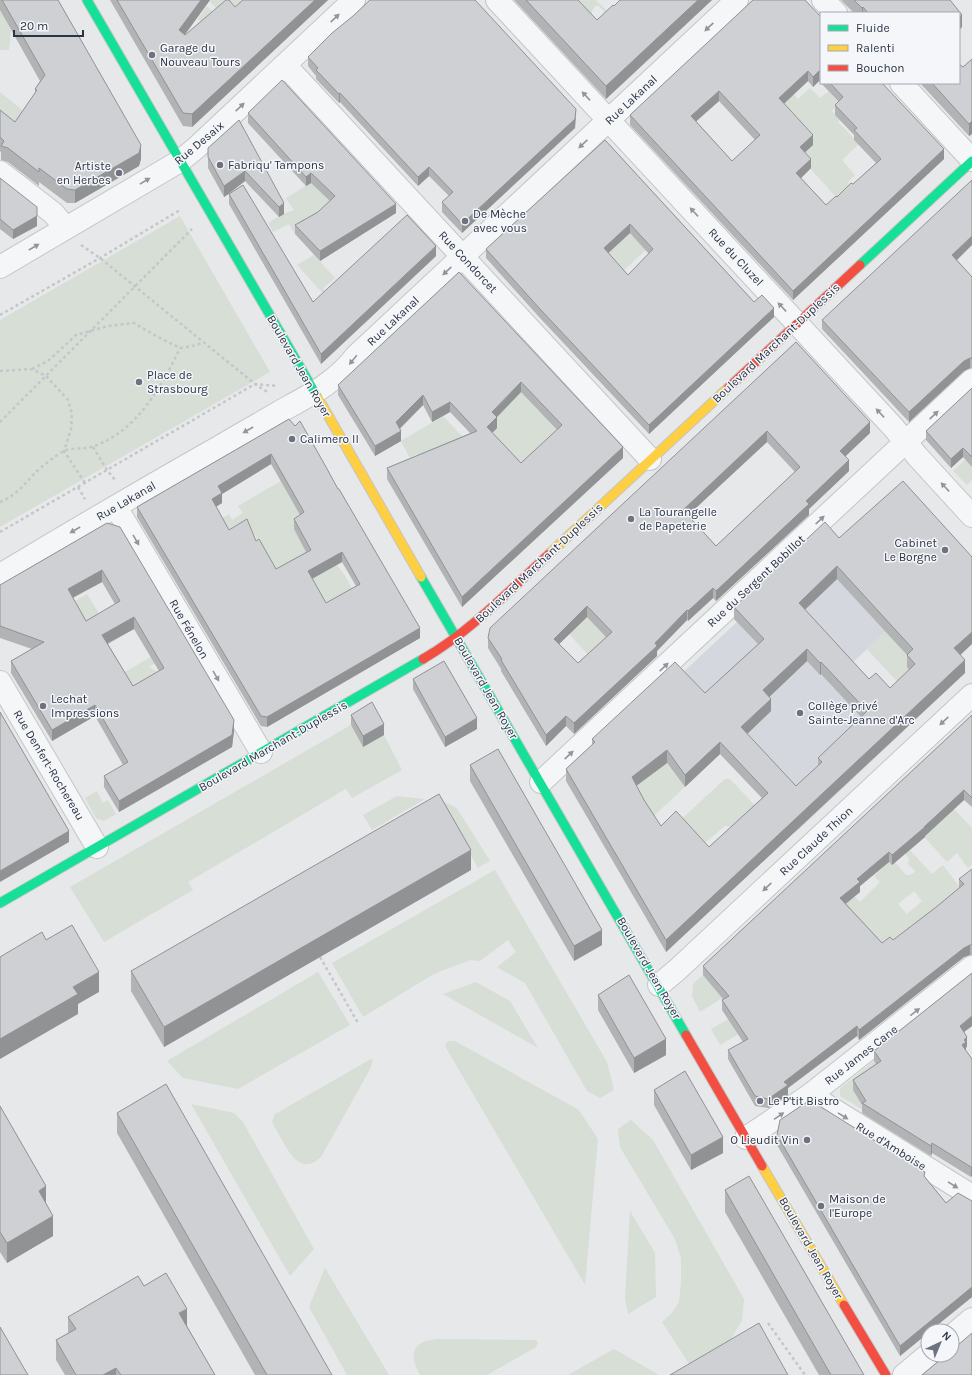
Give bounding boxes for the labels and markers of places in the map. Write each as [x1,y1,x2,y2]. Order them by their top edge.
place label: Garage du Nouveau Tours [160,41,240,69]
marker: Garage du Nouveau Tours [147,50,157,60]
place label: Fabriqu' Tampons [228,158,324,172]
place label: Artiste en Herbes [57,159,111,187]
marker: Fabriqu' Tampons [215,160,225,170]
marker: Artiste en Herbes [114,168,124,178]
place label: De Mèche avec vous [473,207,527,235]
marker: De Mèche avec vous [460,216,470,226]
place label: Place de Strasbourg [147,368,208,396]
marker: Place de Strasbourg [134,377,144,387]
place label: Calimero II [300,432,359,446]
marker: Calimero II [287,434,297,444]
place label: La Tourangelle de Papeterie [639,505,717,533]
marker: La Tourangelle de Papeterie [626,514,636,524]
place label: Cabinet Le Borgne [884,536,937,564]
marker: Cabinet Le Borgne [940,545,950,555]
place label: Lechat Impressions [51,692,119,720]
place label: Collège privé Sainte-Jeanne d'Arc [808,699,915,727]
marker: Lechat Impressions [38,701,48,711]
marker: Collège privé Sainte-Jeanne d'Arc [795,708,805,718]
place label: Le P'tit Bistro [768,1094,839,1108]
marker: Le P'tit Bistro [755,1096,765,1106]
place label: O Lieudit Vin [730,1133,799,1147]
marker: O Lieudit Vin [802,1135,812,1145]
place label: Maison de l'Europe [829,1192,886,1220]
marker: Maison de l'Europe [816,1201,826,1211]

